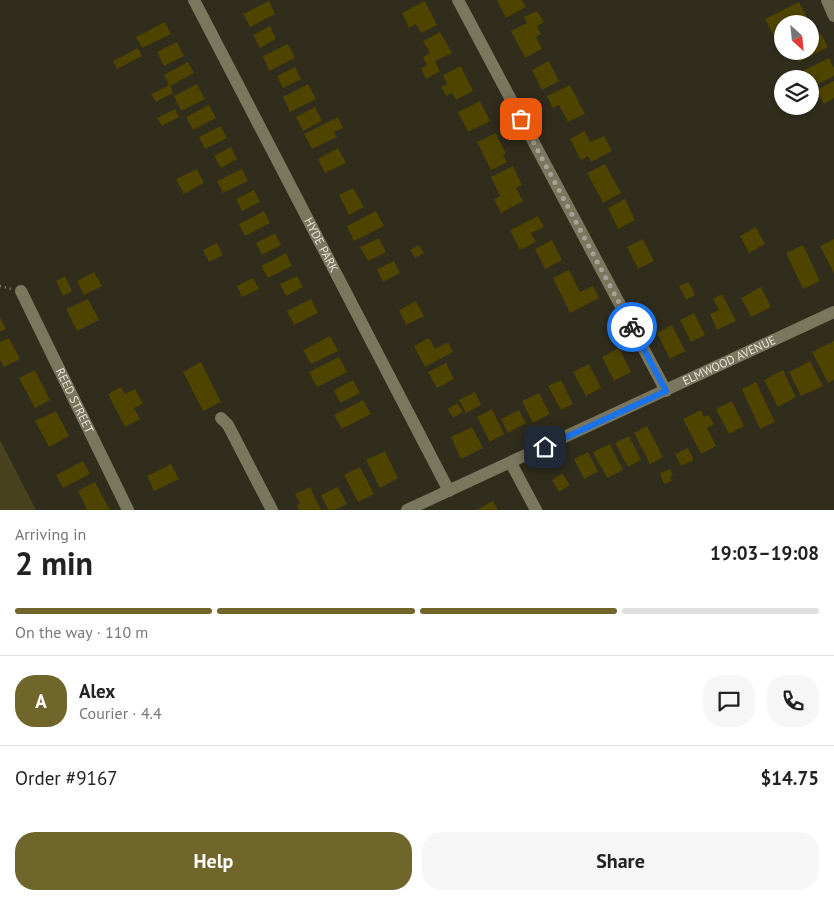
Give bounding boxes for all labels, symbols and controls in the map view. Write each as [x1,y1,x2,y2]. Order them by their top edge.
north arrow [774,15,819,60]
map controls [774,15,819,115]
button: layers [774,70,819,115]
pin [500,98,542,140]
icon: bag [507,105,535,133]
street label: HYDE PARK [301,215,342,275]
courier [607,302,657,352]
icon: bike [618,313,646,341]
street label: ELMWOOD AVENUE [680,332,778,388]
street label: REED STREET [53,365,97,436]
pin [524,426,566,468]
icon: home [531,433,559,461]
text: Arriving in [15,524,86,544]
text: 19:03–19:08 [710,541,819,565]
text: 2 min [15,542,93,584]
text: On the way · 110 m [15,622,148,642]
button: chat [703,675,755,727]
button: phone [767,675,819,727]
text: Alex [79,679,115,703]
text: A [35,689,47,713]
text: Courier · 4.4 [79,703,162,723]
text: Order #9167 [15,766,118,790]
text: $14.75 [760,766,819,790]
button: Help [15,832,412,890]
button: Share [422,832,819,890]

